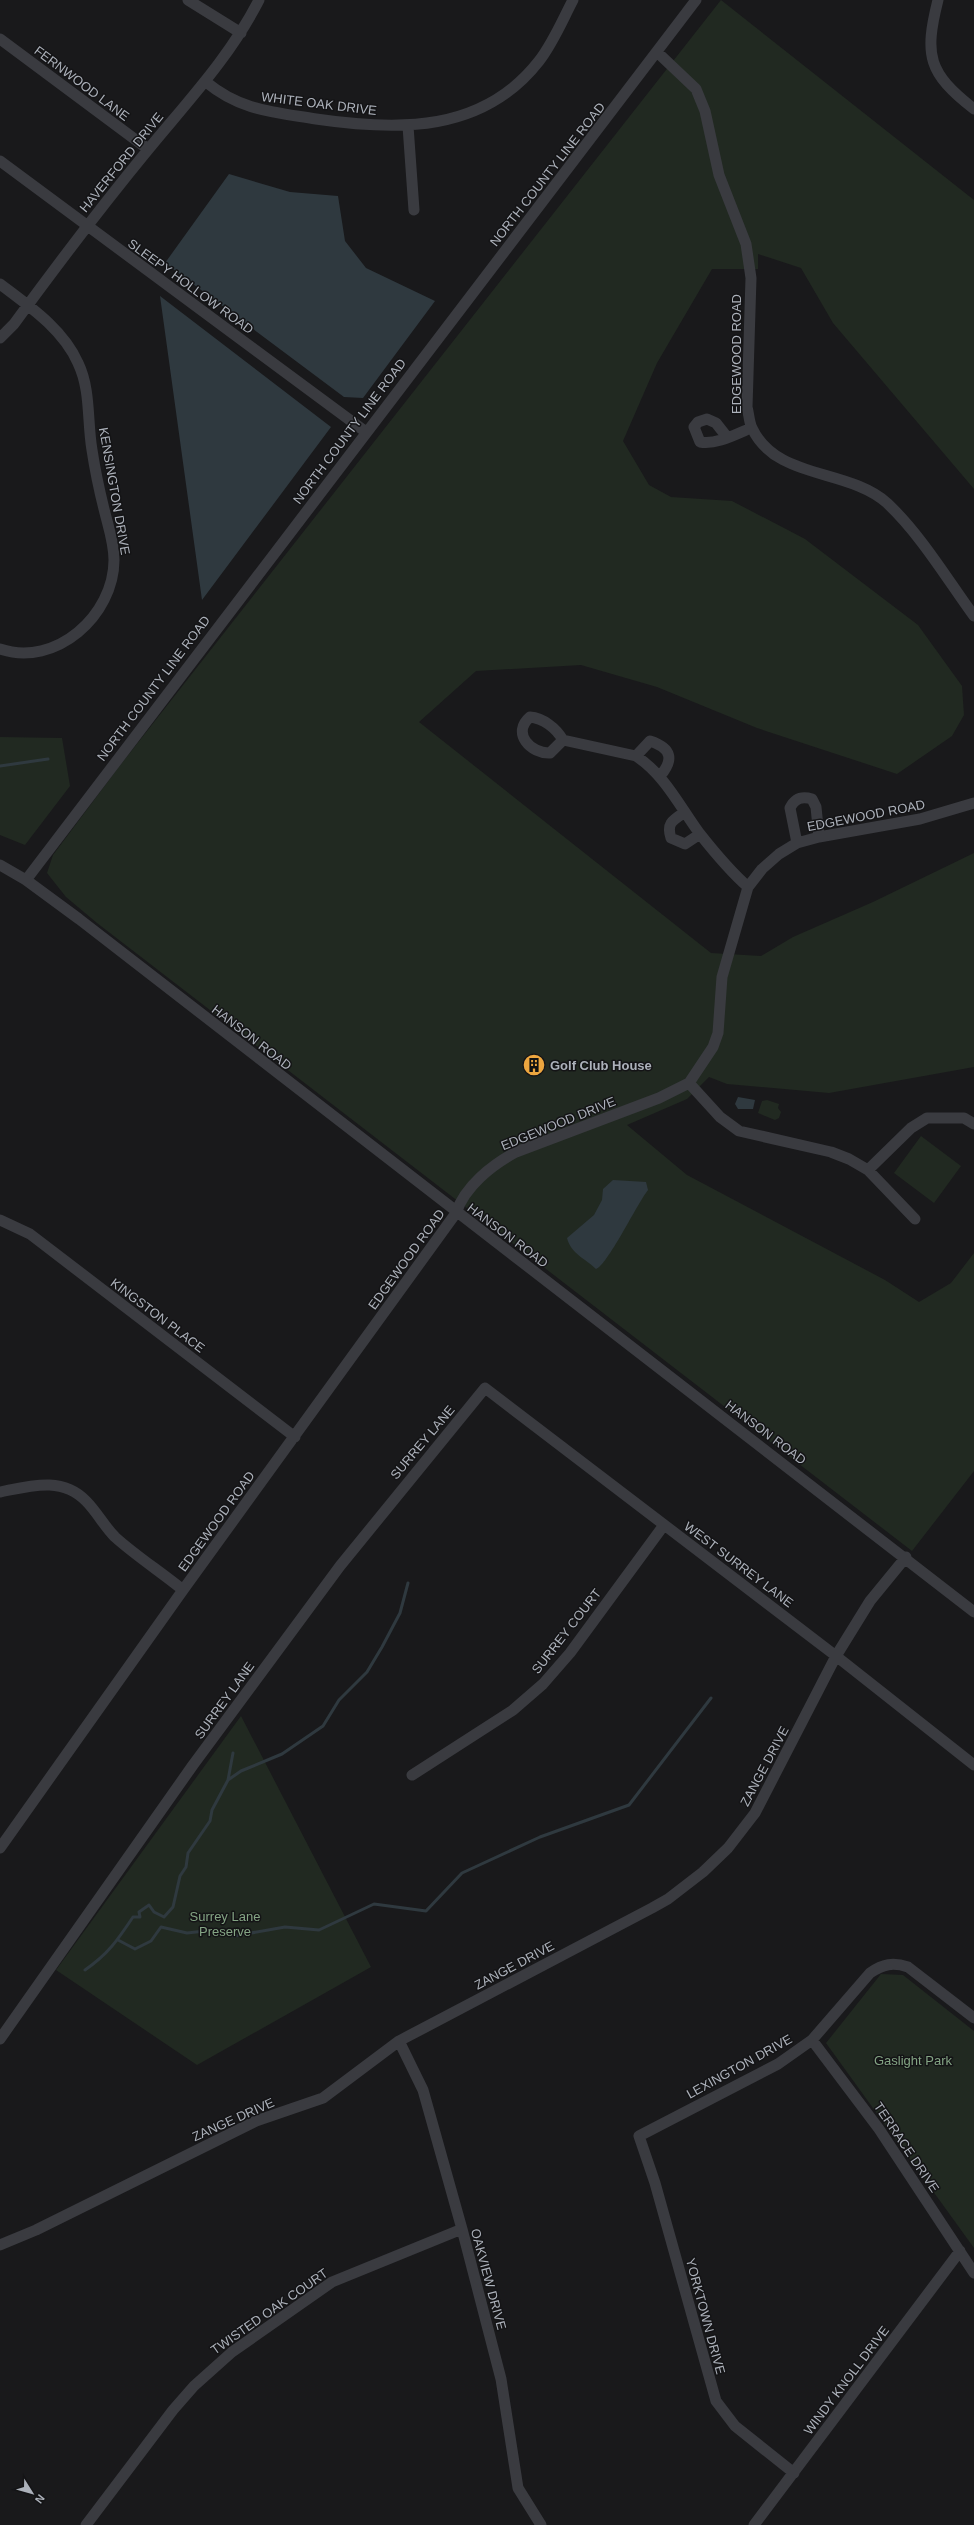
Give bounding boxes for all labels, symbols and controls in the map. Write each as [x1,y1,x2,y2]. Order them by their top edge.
street label: FERNWOOD LANE [31,43,132,124]
street label: WHITE OAK DRIVE [260,89,378,118]
street label: NORTH COUNTY LINE ROAD [487,100,608,249]
street label: HAVERFORD DRIVE [77,109,166,215]
street label: SLEEPY HOLLOW ROAD [125,236,256,337]
street label: EDGEWOOD ROAD [729,294,744,414]
street label: NORTH COUNTY LINE ROAD [290,356,409,507]
street label: KENSINGTON DRIVE [96,426,133,556]
street label: NORTH COUNTY LINE ROAD [94,613,213,764]
street label: EDGEWOOD ROAD [806,797,926,834]
street label: HANSON ROAD [209,1002,294,1073]
building icon: Golf Club House [521,1052,547,1078]
place label: Golf Club House [550,1058,652,1073]
street label: EDGEWOOD DRIVE [499,1094,618,1153]
street label: HANSON ROAD [465,1200,551,1271]
street label: EDGEWOOD ROAD [365,1206,448,1312]
street label: KINGSTON PLACE [108,1275,208,1356]
street label: HANSON ROAD [723,1397,809,1468]
street label: SURREY LANE [387,1402,458,1482]
street label: EDGEWOOD ROAD [175,1468,258,1574]
street label: WEST SURREY LANE [681,1519,796,1610]
street label: SURREY COURT [529,1586,604,1677]
street label: SURREY LANE [191,1659,258,1742]
street label: ZANGE DRIVE [737,1724,792,1809]
park label: Surrey Lane Preserve [190,1909,260,1939]
street label: ZANGE DRIVE [472,1938,557,1993]
street label: LEXINGTON DRIVE [684,2031,795,2102]
park label: Gaslight Park [874,2053,953,2068]
street label: ZANGE DRIVE [190,2095,277,2144]
street label: TERRACE DRIVE [871,2099,942,2195]
street label: OAKVIEW DRIVE [468,2227,509,2332]
street label: YORKTOWN DRIVE [683,2256,728,2376]
street label: TWISTED OAK COURT [208,2265,331,2357]
street label: WINDY KNOLL DRIVE [801,2323,892,2438]
north arrow [12,2473,52,2513]
text: N [33,2492,47,2506]

